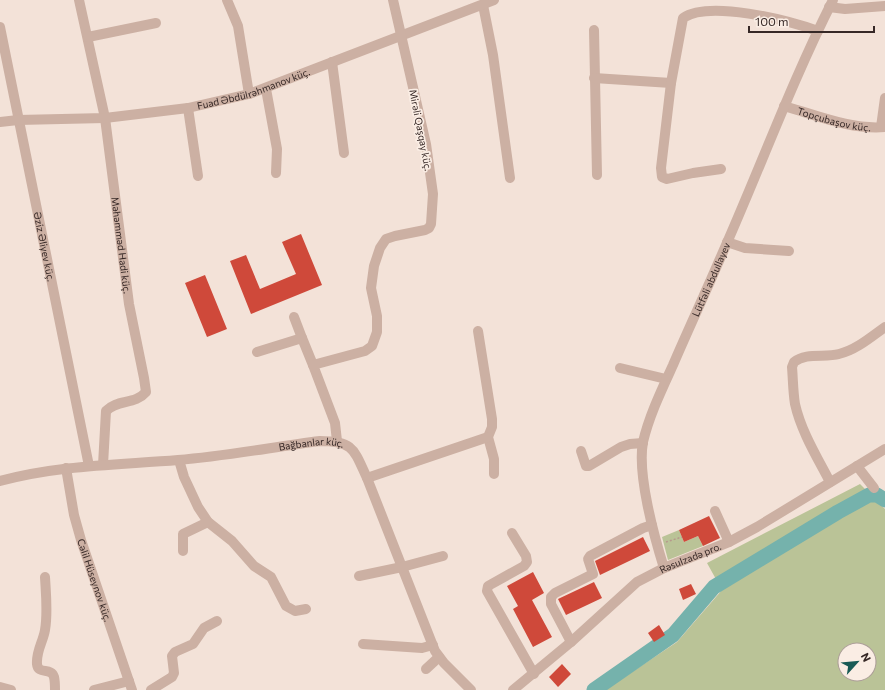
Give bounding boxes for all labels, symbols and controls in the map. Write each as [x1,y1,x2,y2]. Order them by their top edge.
scale bar [749,8,874,34]
text: 100 m [755,14,789,28]
street label: Fuad Əbdülrəhmanov küç. [196,65,311,112]
street label: Mirəli Qaşqay küç. [407,88,435,172]
street label: Topçubaşov küç. [796,104,871,133]
street label: Məhəmməd Hadi küç. [109,196,134,294]
street label: Əziz Əliyev küç. [32,211,57,282]
street label: Lütfəli abdullayev [689,241,732,318]
street label: Bağbanlar küç. [278,435,346,453]
street label: Cəlil Hüseynov küç. [75,537,114,623]
street label: Rəsulzadə pro. [657,540,723,575]
north arrow [837,642,877,682]
text: N [859,651,874,664]

